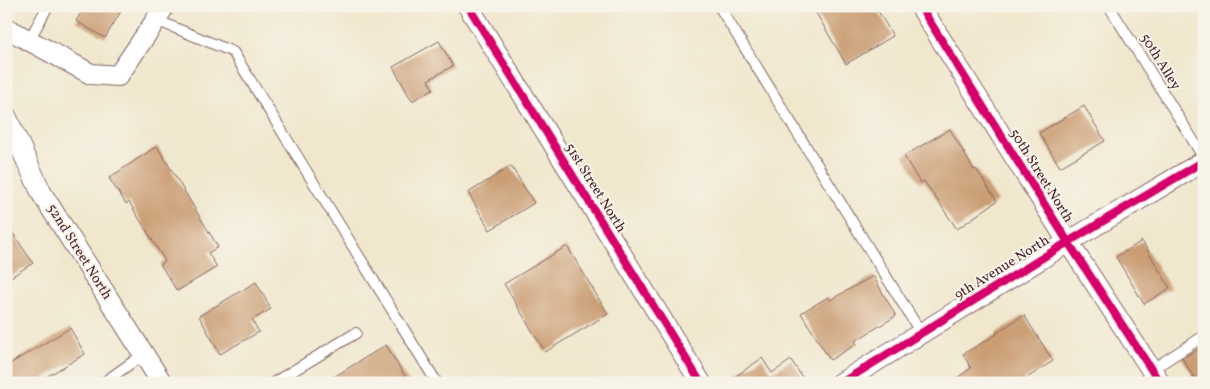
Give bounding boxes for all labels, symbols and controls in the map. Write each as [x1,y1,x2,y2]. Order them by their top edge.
street label: 50th Alley [1135,30,1185,94]
street label: 50th Street North [1004,125,1078,227]
street label: 51st Street North [560,140,630,236]
street label: 52nd Street North [42,200,116,304]
street label: 9th Avenue North [951,231,1053,305]

